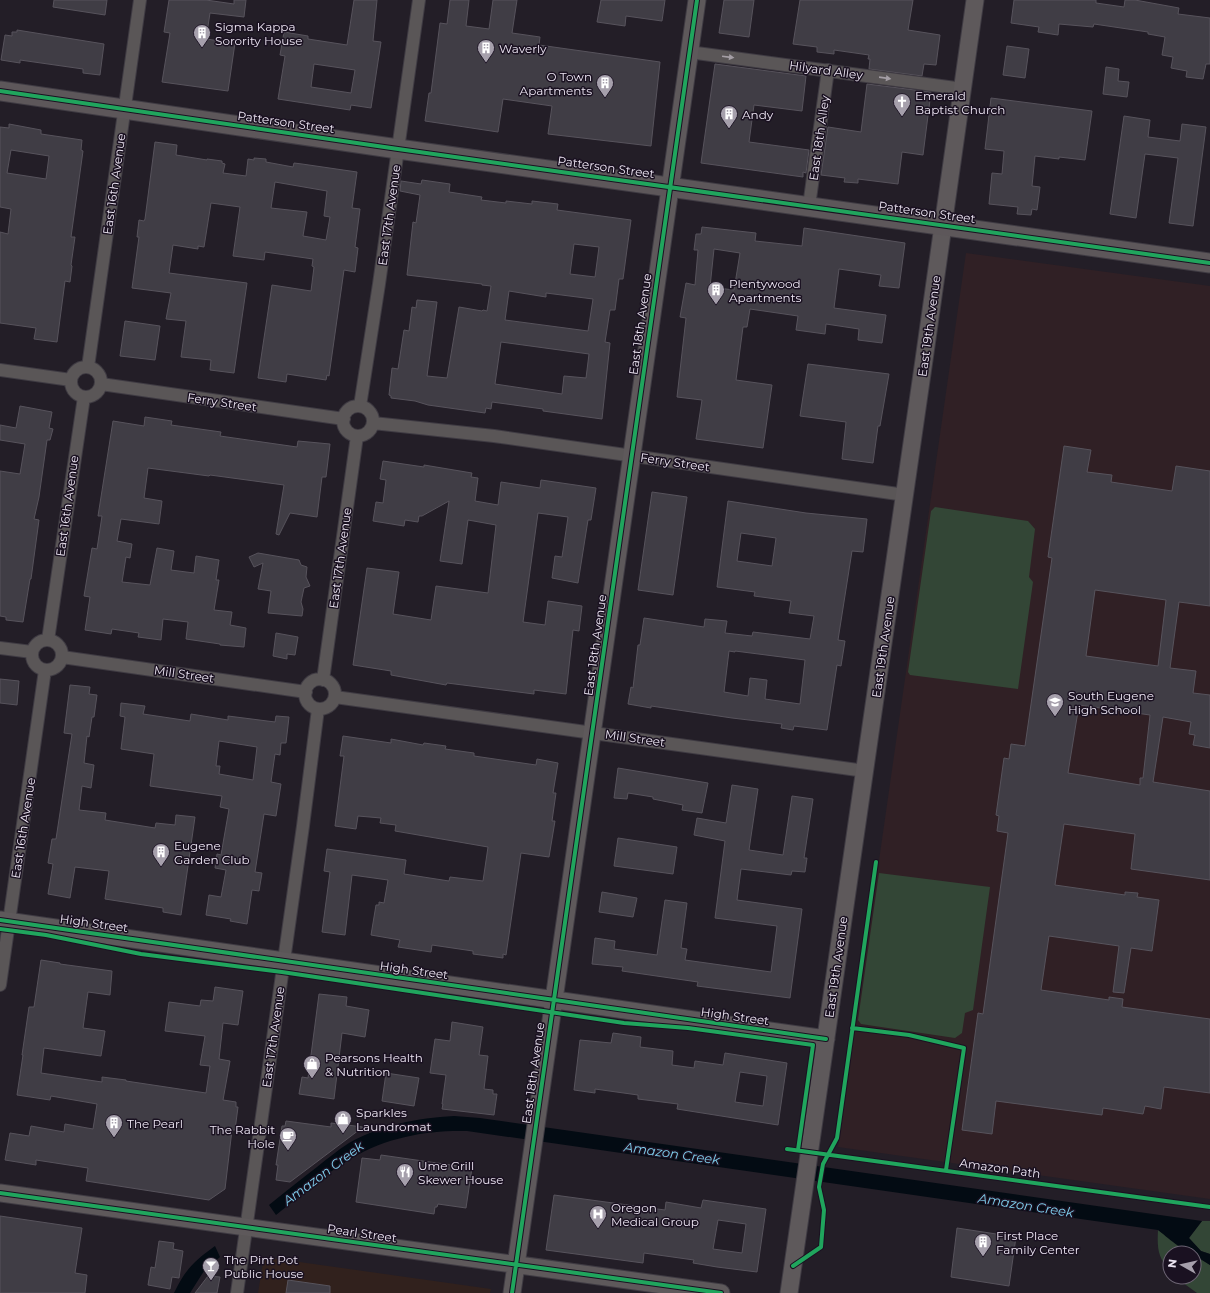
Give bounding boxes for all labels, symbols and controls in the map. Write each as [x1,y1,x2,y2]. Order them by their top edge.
place label: Sigma Kappa Sorority House [215,19,302,48]
building icon: Sigma Kappa Sorority House [192,23,212,48]
building icon: Waverly [476,38,496,63]
place label: Waverly [499,41,547,56]
one-way arrow [722,54,734,60]
street label: Hilyard Alley [788,57,864,83]
place label: O Town Apartments [520,69,592,98]
building icon: O Town Apartments [595,73,615,98]
one-way arrow [879,75,891,81]
place label: Emerald Baptist Church [915,88,1005,117]
church icon: Emerald Baptist Church [892,92,912,117]
street label: East 18th Alley [806,94,832,182]
building icon: Andy [719,104,739,129]
place label: Andy [742,107,774,122]
street label: Patterson Street [237,108,336,136]
street label: East 16th Avenue [99,132,129,236]
street label: Patterson Street [557,153,656,181]
street label: East 17th Avenue [375,164,403,266]
street label: Patterson Street [878,198,977,226]
street label: East 18th Avenue [625,272,655,376]
street label: East 19th Avenue [914,274,944,378]
place label: Plentywood Apartments [729,276,802,305]
building icon: Plentywood Apartments [706,280,726,305]
street label: Ferry Street [186,390,258,414]
street label: Ferry Street [639,450,711,474]
street label: East 16th Avenue [52,454,82,558]
street label: East 17th Avenue [326,507,354,609]
street label: East 18th Avenue [580,593,610,697]
street label: East 19th Avenue [868,595,898,699]
street label: Mill Street [153,662,215,686]
place label: South Eugene High School [1068,688,1154,717]
school or university icon: South Eugene High School [1045,692,1065,717]
street label: Mill Street [604,726,666,750]
street label: East 16th Avenue [8,776,38,880]
place label: Eugene Garden Club [174,838,250,867]
building icon: Eugene Garden Club [151,842,171,867]
street label: High Street [59,911,129,935]
street label: East 19th Avenue [821,915,851,1019]
street label: High Street [379,958,449,982]
street label: East 17th Avenue [259,986,287,1088]
street label: High Street [700,1004,770,1028]
street label: East 18th Avenue [518,1021,548,1125]
place label: Pearsons Health & Nutrition [325,1050,423,1079]
shop icon: Pearsons Health & Nutrition [302,1054,322,1079]
place label: Sparkles Laundromat [356,1105,431,1134]
shop icon: Sparkles Laundromat [333,1109,353,1134]
building icon: The Pearl [104,1113,124,1138]
place label: The Pearl [127,1116,183,1131]
place label: The Rabbit Hole [210,1122,275,1151]
cafe icon: The Rabbit Hole [278,1126,298,1151]
water label: Amazon Creek [279,1137,367,1209]
water label: Amazon Creek [622,1138,722,1168]
street label: Amazon Path [958,1155,1042,1181]
place label: Ume Grill Skewer House [418,1158,503,1187]
restaurant icon: Ume Grill Skewer House [395,1162,415,1187]
water label: Amazon Creek [976,1189,1076,1221]
place label: Oregon Medical Group [611,1200,699,1229]
hospital icon: Oregon Medical Group [588,1204,608,1229]
street label: Pearl Street [326,1221,398,1245]
place label: First Place Family Center [996,1228,1080,1257]
building icon: First Place Family Center [973,1232,993,1257]
north arrow [1162,1245,1202,1285]
place label: The Pint Pot Public House [224,1252,304,1281]
bar icon: The Pint Pot Public House [201,1256,221,1281]
text: N [1165,1258,1180,1269]

